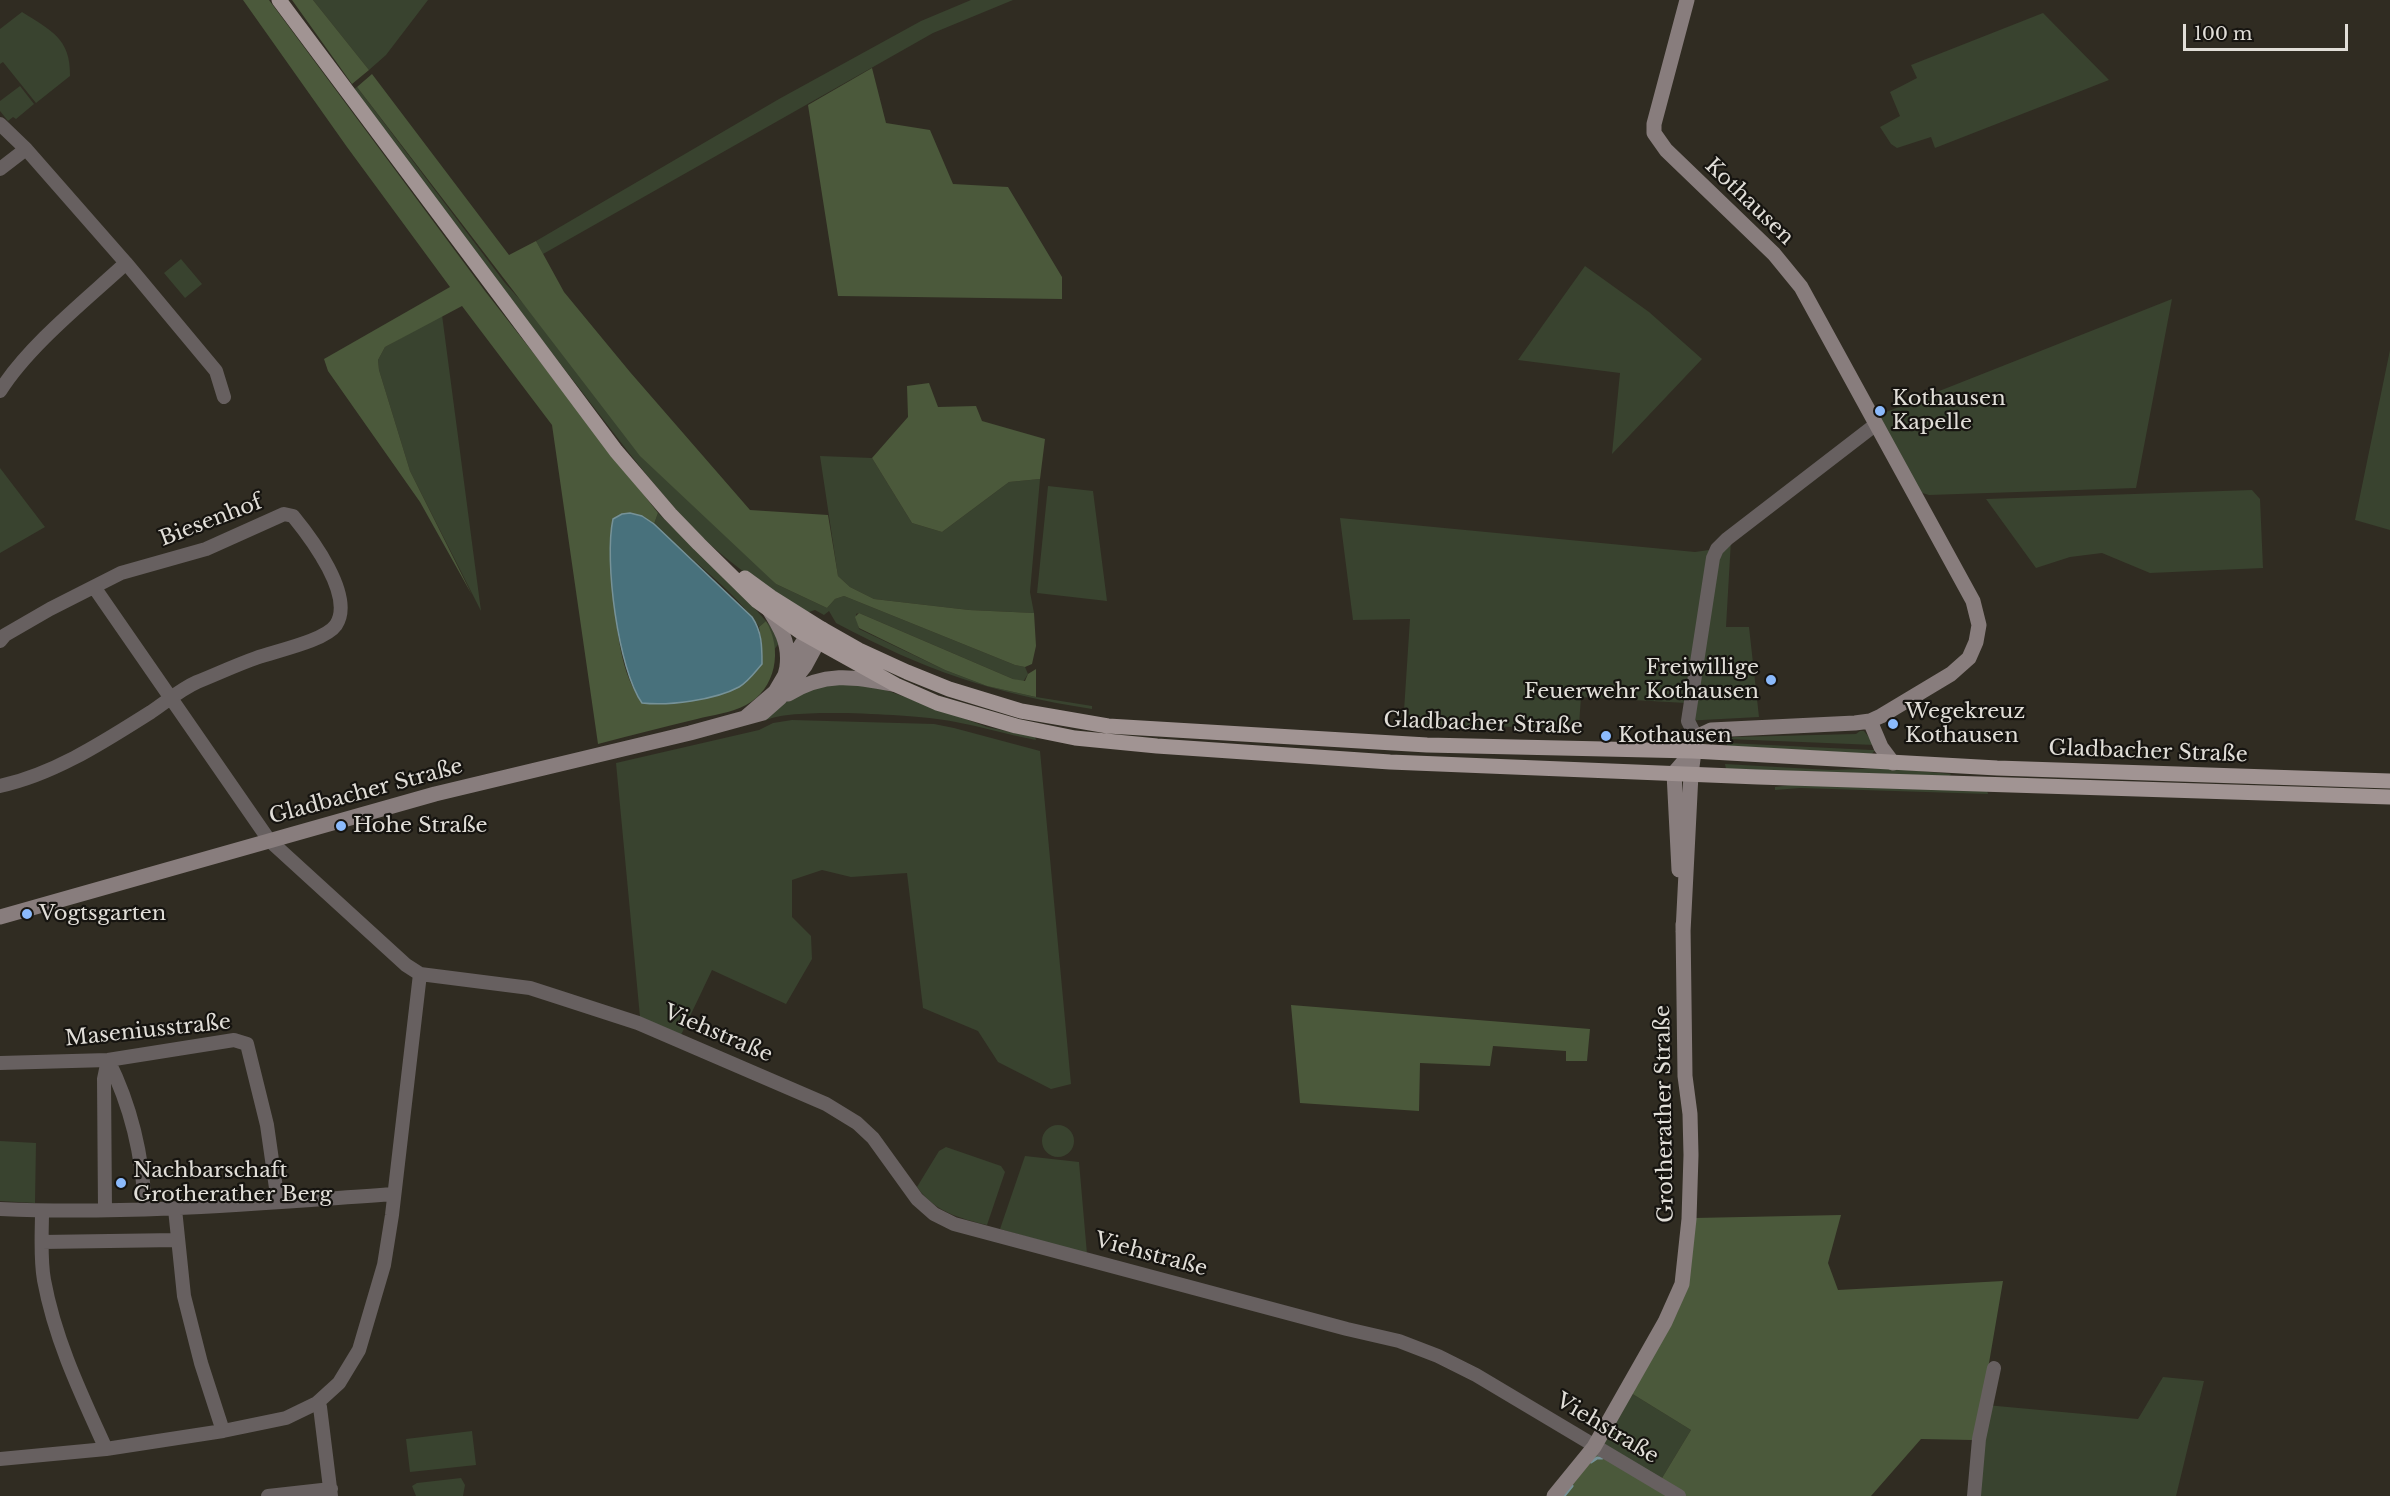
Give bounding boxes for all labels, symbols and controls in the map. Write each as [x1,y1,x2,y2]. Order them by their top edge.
scale bar [2186,12,2351,50]
text: 100 m [2194,23,2252,45]
street label: Kothausen [1699,153,1799,251]
place label: Kothausen Kapelle [1892,386,2006,436]
marker: Kothausen Kapelle [1873,404,1887,418]
street label: Biesenhof [156,490,266,552]
place label: Freiwillige Feuerwehr Kothausen [1524,655,1759,705]
marker: Freiwillige Feuerwehr Kothausen [1764,673,1778,687]
place label: Wegekreuz Kothausen [1905,699,2025,749]
street label: Gladbacher Straße [1383,708,1583,740]
marker: Wegekreuz Kothausen [1886,717,1900,731]
place label: Kothausen [1618,723,1732,749]
marker: Kothausen [1599,729,1613,743]
street label: Gladbacher Straße [2048,736,2248,768]
street label: Gladbacher Straße [266,754,466,830]
place label: Hohe Straße [353,813,488,839]
marker: Hohe Straße [334,819,348,833]
place label: Vogtsgarten [39,901,166,927]
marker: Vogtsgarten [20,907,34,921]
street label: Viehstraße [660,1000,776,1068]
street label: Grotherather Straße [1651,1005,1679,1223]
street label: Maseniusstraße [64,1010,232,1052]
place label: Nachbarschaft Grotherather Berg [133,1158,332,1208]
marker: Nachbarschaft Grotherather Berg [114,1176,128,1190]
street label: Viehstraße [1092,1228,1210,1282]
street label: Viehstraße [1551,1388,1663,1470]

